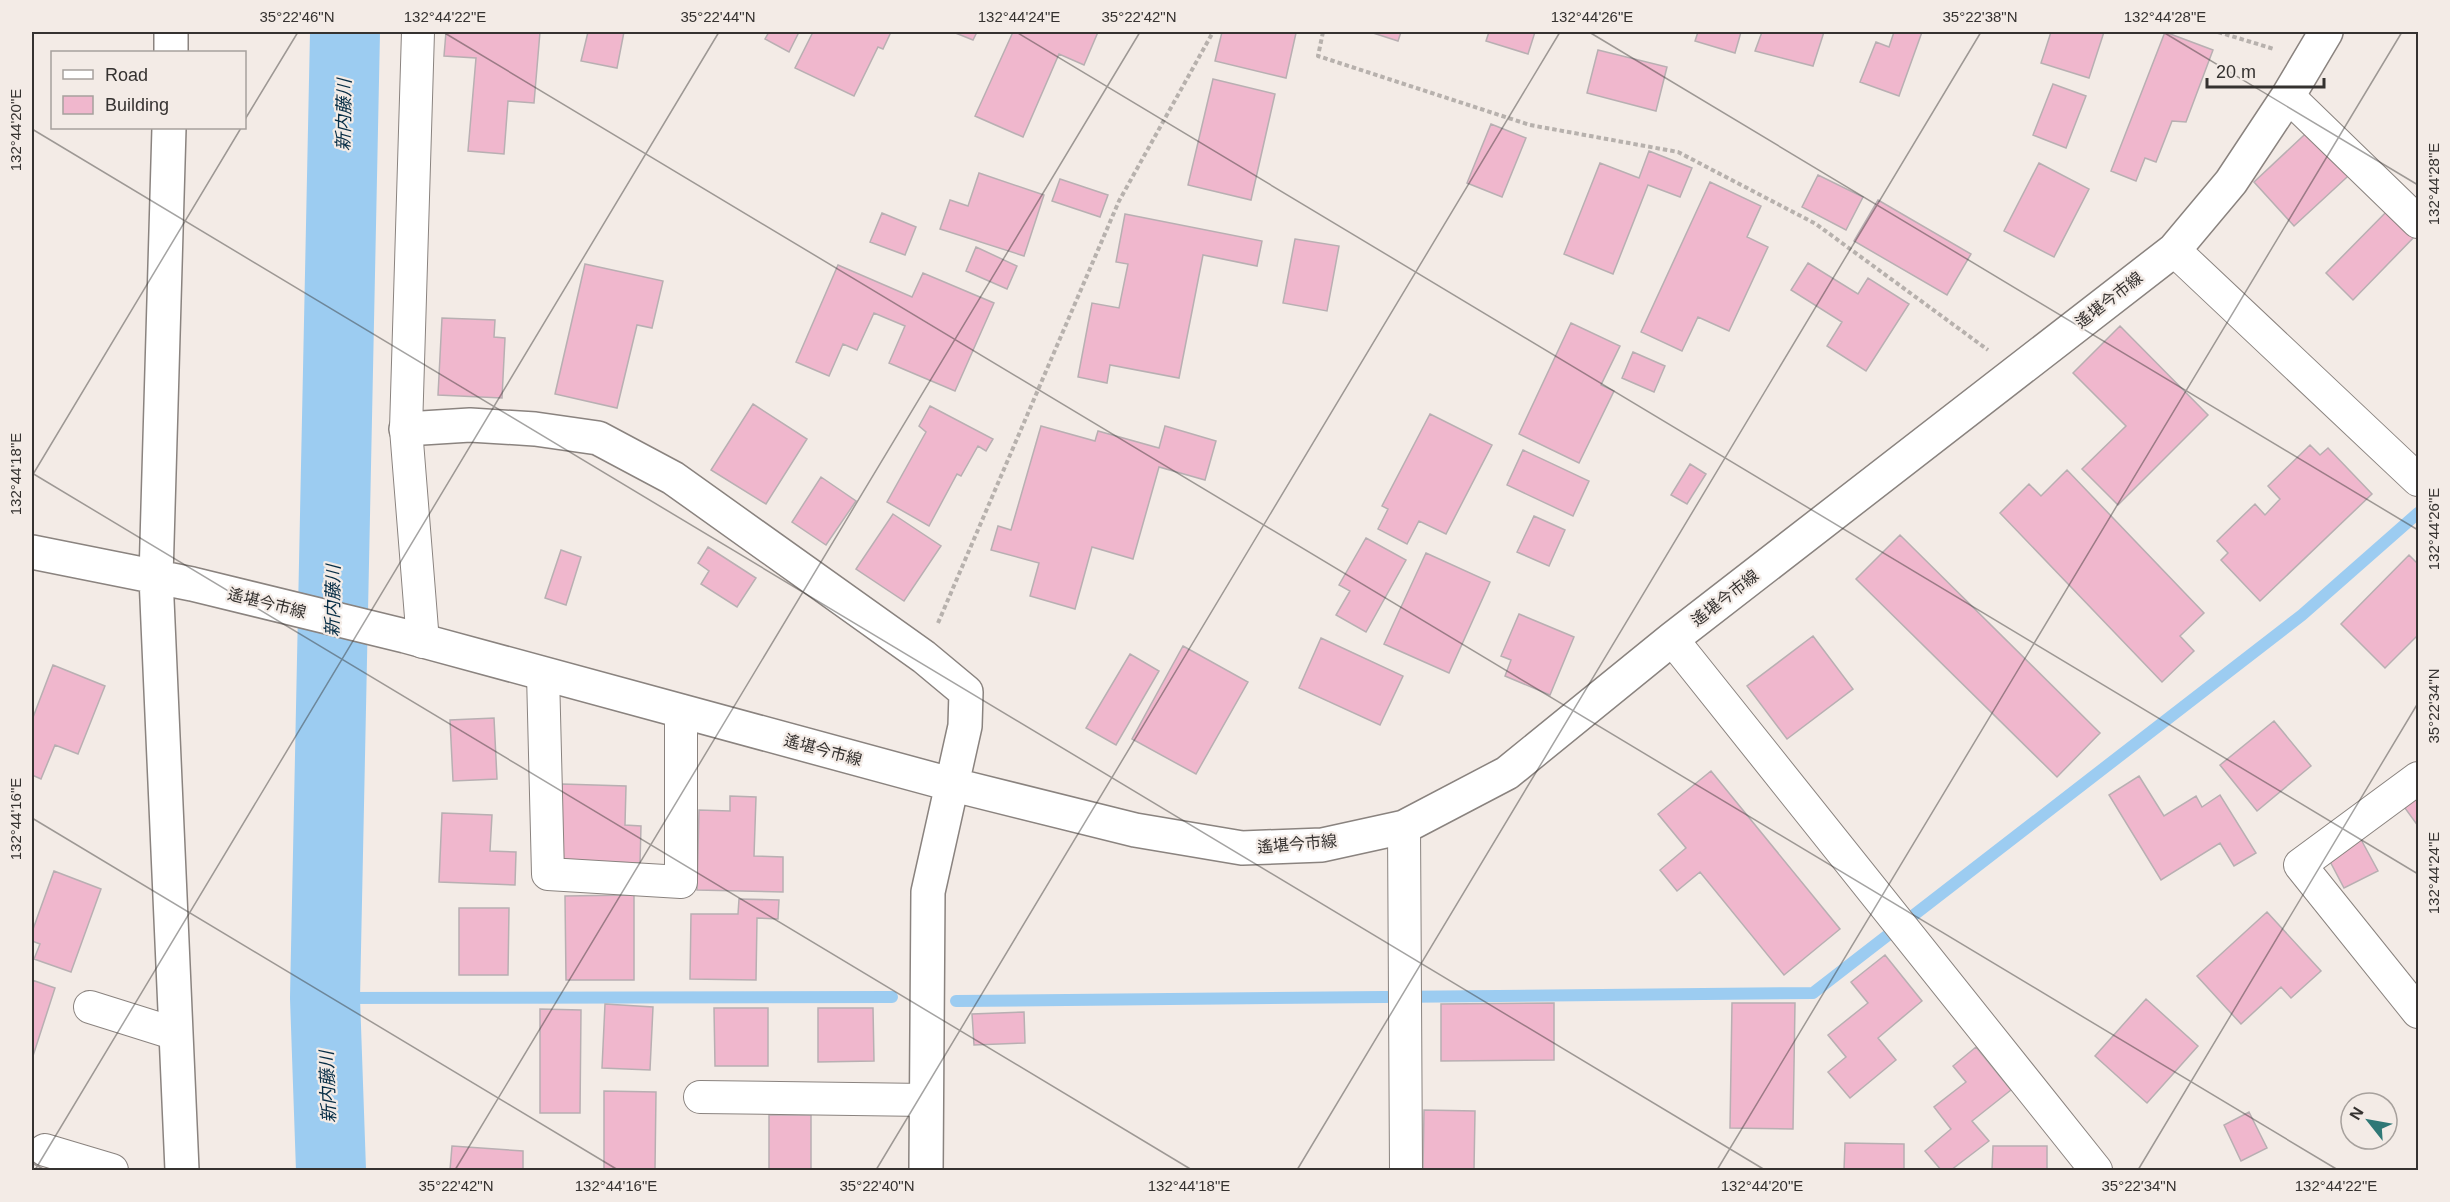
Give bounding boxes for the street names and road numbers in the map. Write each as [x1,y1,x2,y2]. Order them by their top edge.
street label: 遙堪今市線 [2072,268,2146,331]
street label: 遙堪今市線 [1688,566,1762,629]
street label: 遙堪今市線 [226,584,308,621]
street label: 遙堪今市線 [782,730,864,769]
street label: 遙堪今市線 [1256,831,1338,856]

